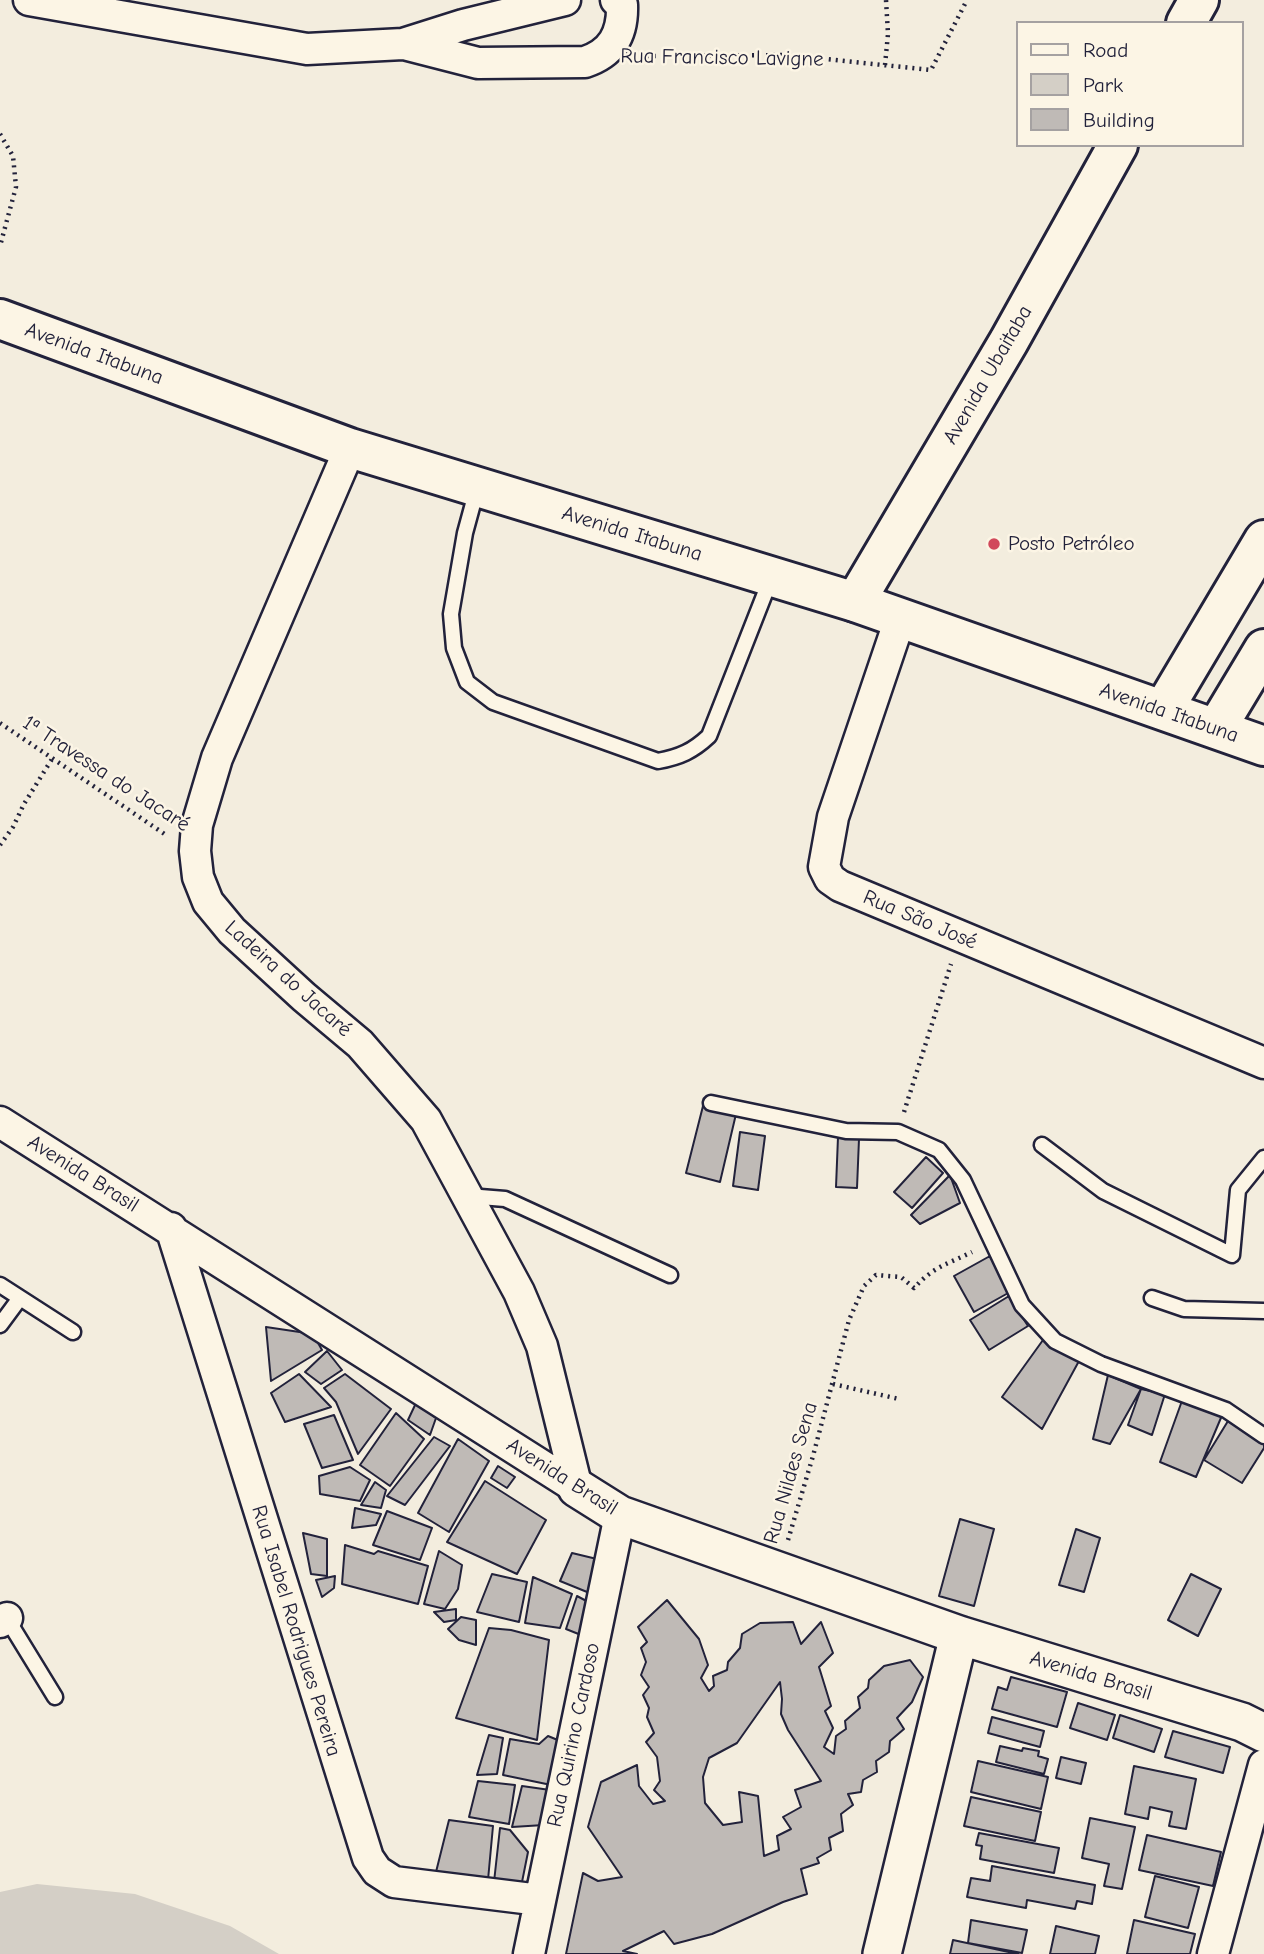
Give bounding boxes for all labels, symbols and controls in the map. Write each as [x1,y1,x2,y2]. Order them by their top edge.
legend [1016,21,1243,147]
text: Road [1083,38,1128,62]
street label: Rua Francisco Lavigne [620,44,824,72]
text: Park [1083,73,1123,97]
text: Building [1083,108,1155,132]
street label: Avenida Ubaitaba [938,301,1038,449]
street label: Avenida Itabuna [21,317,167,391]
street label: Avenida Itabuna [559,501,705,567]
place label: Posto Petróleo [1008,531,1135,557]
marker: Posto Petróleo [986,536,1002,552]
street label: Avenida Itabuna [1096,677,1242,749]
street label: 1ª Travessa do Jacaré [18,710,194,838]
street label: Rua São José [859,885,981,955]
street label: Ladeira do Jacaré [219,915,357,1043]
street label: Avenida Brasil [23,1130,143,1218]
street label: Rua Nildes Sena [759,1399,823,1547]
street label: Avenida Brasil [502,1433,622,1521]
street label: Rua Isabel Rodrigues Pereira [246,1502,346,1760]
street label: Rua Quirino Cardoso [542,1641,606,1829]
street label: Avenida Brasil [1027,1645,1155,1707]

